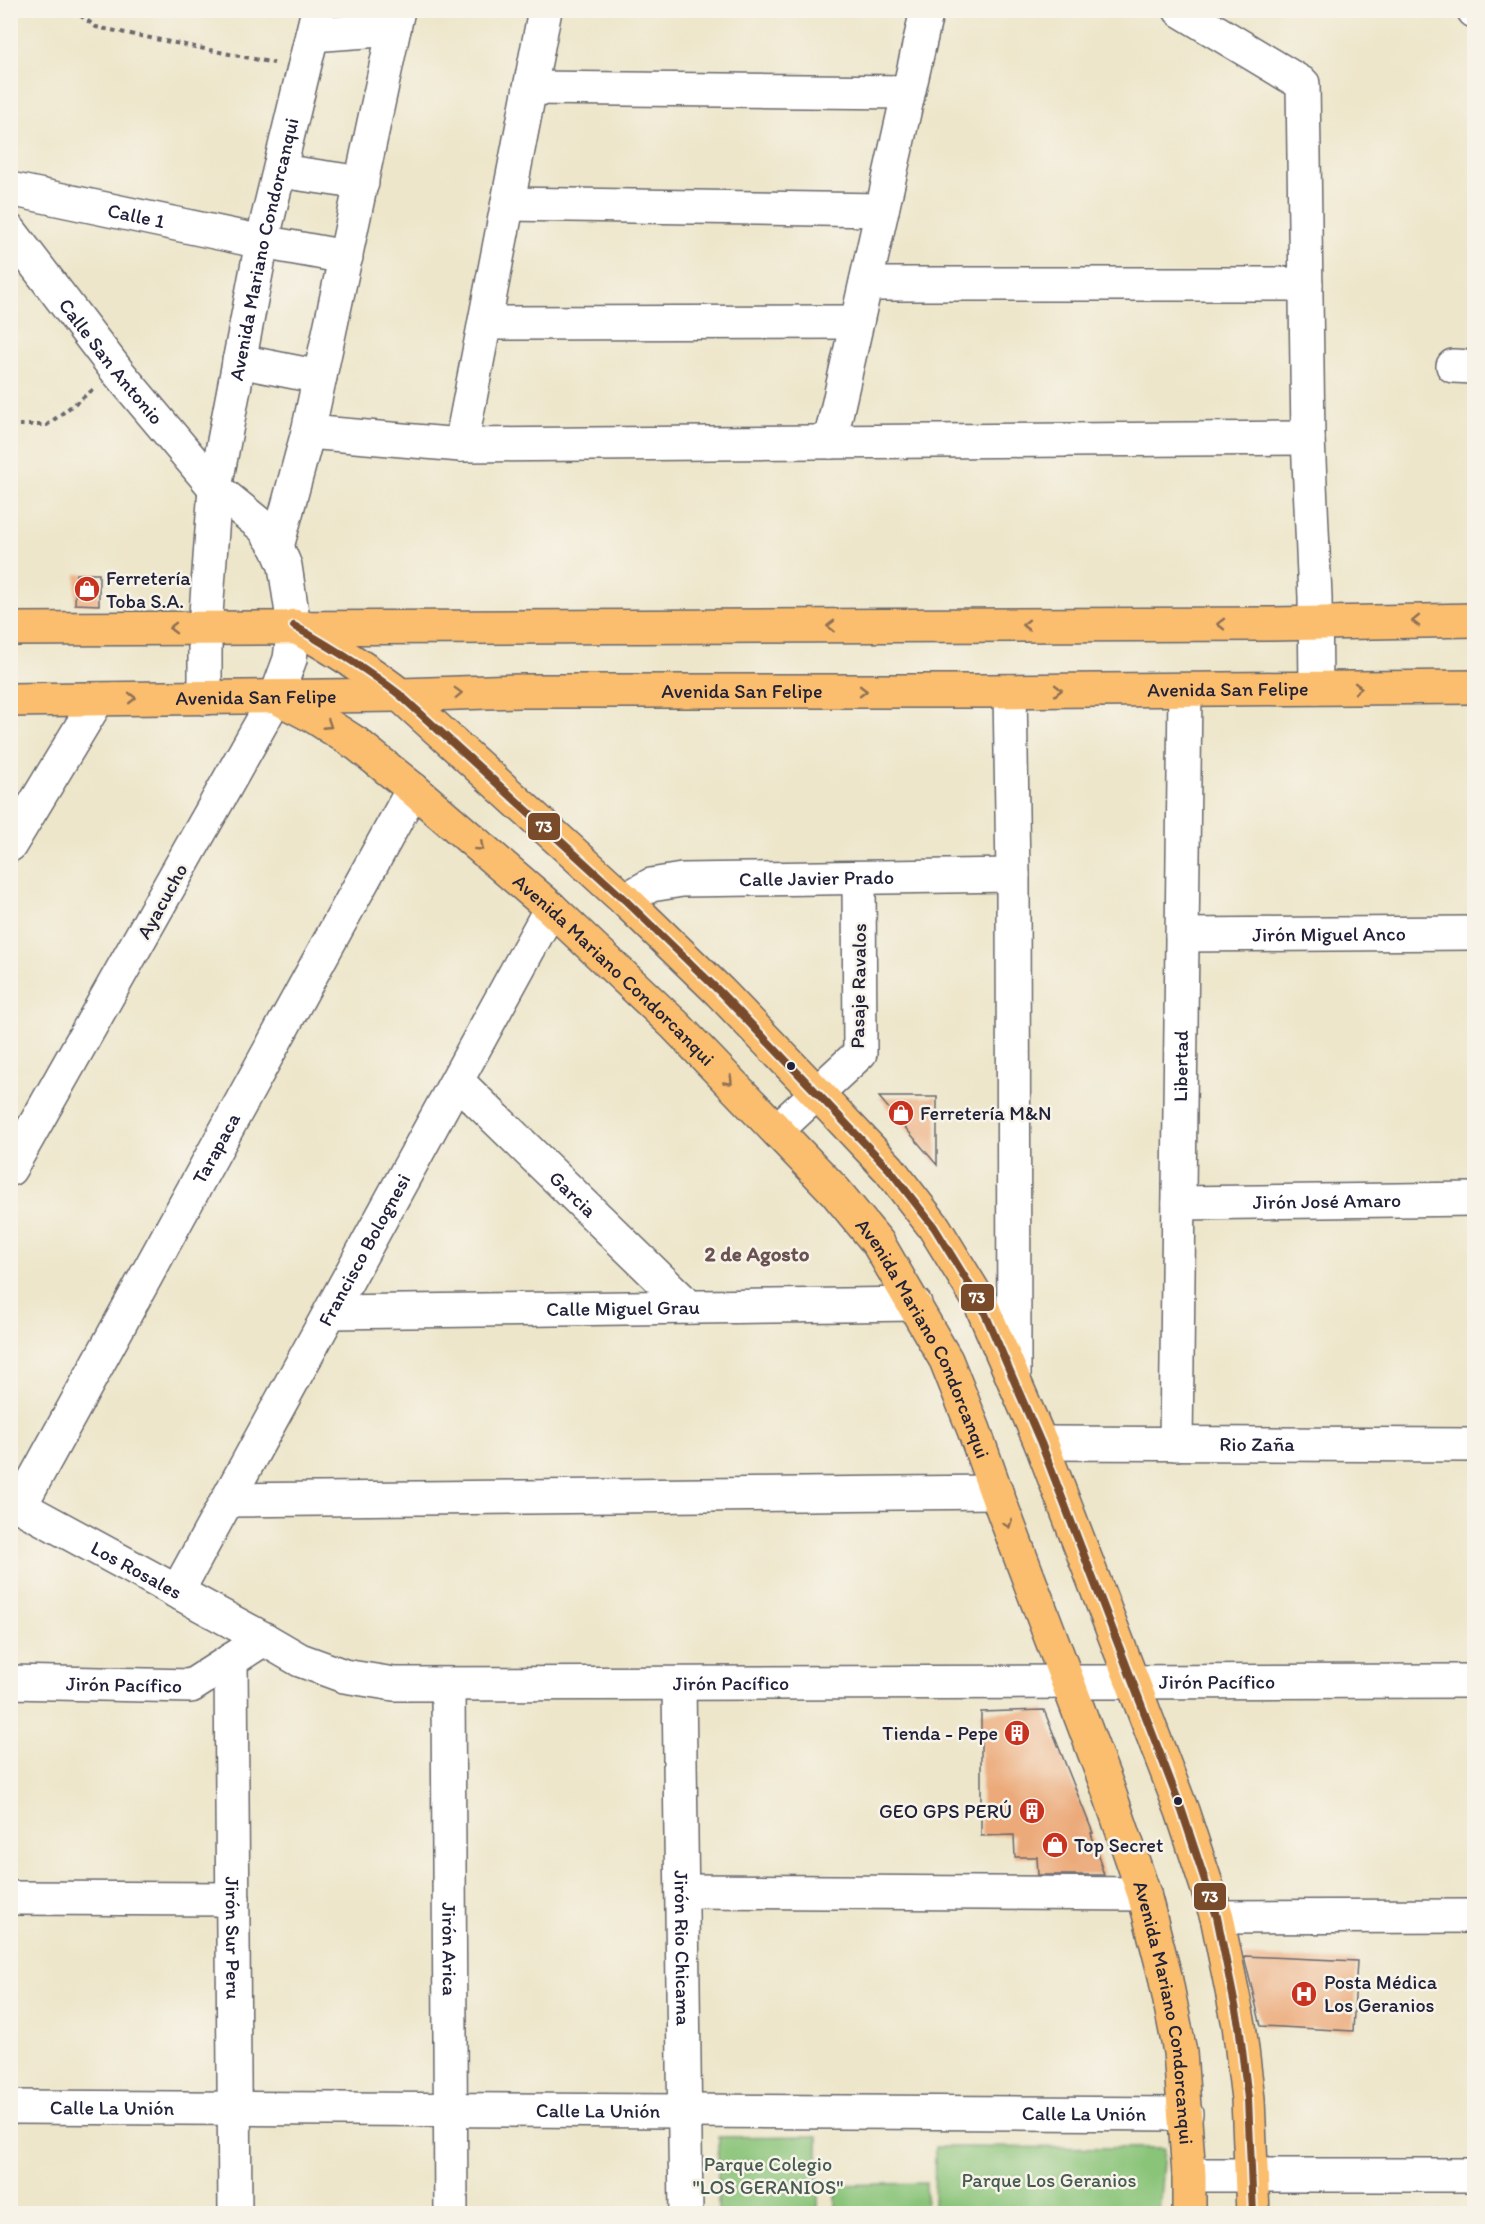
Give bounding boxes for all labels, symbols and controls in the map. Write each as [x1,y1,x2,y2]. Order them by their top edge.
street label: Avenida Mariano Condorcanqui [224,115,304,383]
street label: Calle 1 [105,198,167,233]
street label: Calle San Antonio [54,293,169,429]
place label: Ferretería Toba S.A. [106,566,191,613]
shop icon: Ferretería Toba S.A. [72,574,102,604]
one-way arrow [1412,615,1421,627]
one-way arrow [1217,618,1226,630]
one-way arrow [1022,619,1031,631]
one-way arrow [827,620,836,632]
one-way arrow [168,622,177,634]
street label: Avenida San Felipe [1147,676,1309,702]
street label: Avenida San Felipe [661,679,822,703]
one-way arrow [1354,682,1363,694]
street label: Avenida San Felipe [175,684,337,710]
one-way arrow [1054,684,1063,697]
one-way arrow [859,685,868,697]
one-way arrow [454,687,463,700]
one-way arrow [127,692,136,705]
one-way arrow [321,718,332,729]
line badge: 73 [527,812,561,841]
text: 73 [535,817,553,836]
one-way arrow [473,840,484,851]
street label: Ayacucho [131,859,193,943]
street label: Calle Javier Prado [739,865,894,891]
street label: Avenida Mariano Condorcanqui [508,869,720,1071]
street label: Jirón Miguel Anco [1252,921,1406,947]
street label: Pasaje Ravalos [845,923,871,1049]
street label: Libertad [1168,1030,1193,1102]
unlabelled marker [785,1060,797,1072]
one-way arrow [722,1074,733,1084]
shop icon: Ferretería M&N [886,1098,916,1128]
place label: Ferretería M&N [920,1101,1051,1125]
street label: Tarapaca [187,1108,246,1188]
street label: Garcia [544,1166,602,1223]
street label: Francisco Bolognesi [313,1169,415,1330]
street label: Jirón José Amaro [1253,1188,1401,1214]
street label: Avenida Mariano Condorcanqui [851,1213,995,1462]
district label: 2 de Agosto [705,1241,810,1267]
line badge: 73 [960,1283,995,1312]
text: 73 [968,1288,986,1307]
street label: Calle Miguel Grau [546,1295,700,1321]
street label: Rio Zaña [1219,1432,1295,1456]
one-way arrow [1001,1518,1013,1529]
street label: Los Rosales [87,1535,186,1604]
street label: Jirón Pacífico [1159,1670,1275,1694]
street label: Jirón Pacífico [66,1671,182,1698]
street label: Jirón Pacífico [673,1671,789,1695]
building icon: Tienda - Pepe [1002,1718,1032,1748]
place label: Tienda - Pepe [882,1721,998,1745]
unlabelled marker [1172,1795,1184,1807]
building icon: GEO GPS PERÚ [1017,1796,1047,1826]
place label: GEO GPS PERÚ [879,1799,1012,1823]
shop icon: Top Secret [1040,1830,1070,1860]
place label: Top Secret [1074,1833,1164,1857]
street label: Jirón Rio Chicama [669,1870,696,2026]
street label: Jirón Sur Peru [221,1876,245,2000]
street label: Avenida Mariano Condorcanqui [1128,1877,1199,2146]
line badge: 73 [1193,1882,1227,1911]
text: 73 [1201,1887,1219,1906]
street label: Jirón Arica [437,1902,462,1996]
place label: Posta Médica Los Geranios [1324,1970,1438,2017]
hospital icon: Posta Médica Los Geranios [1289,1979,1319,2009]
street label: Calle La Unión [50,2095,175,2120]
street label: Calle La Unión [536,2098,661,2123]
street label: Calle La Unión [1022,2101,1147,2126]
park label: Parque Colegio "LOS GERANIOS" [692,2152,844,2199]
park label: Parque Los Geranios [962,2168,1136,2192]

